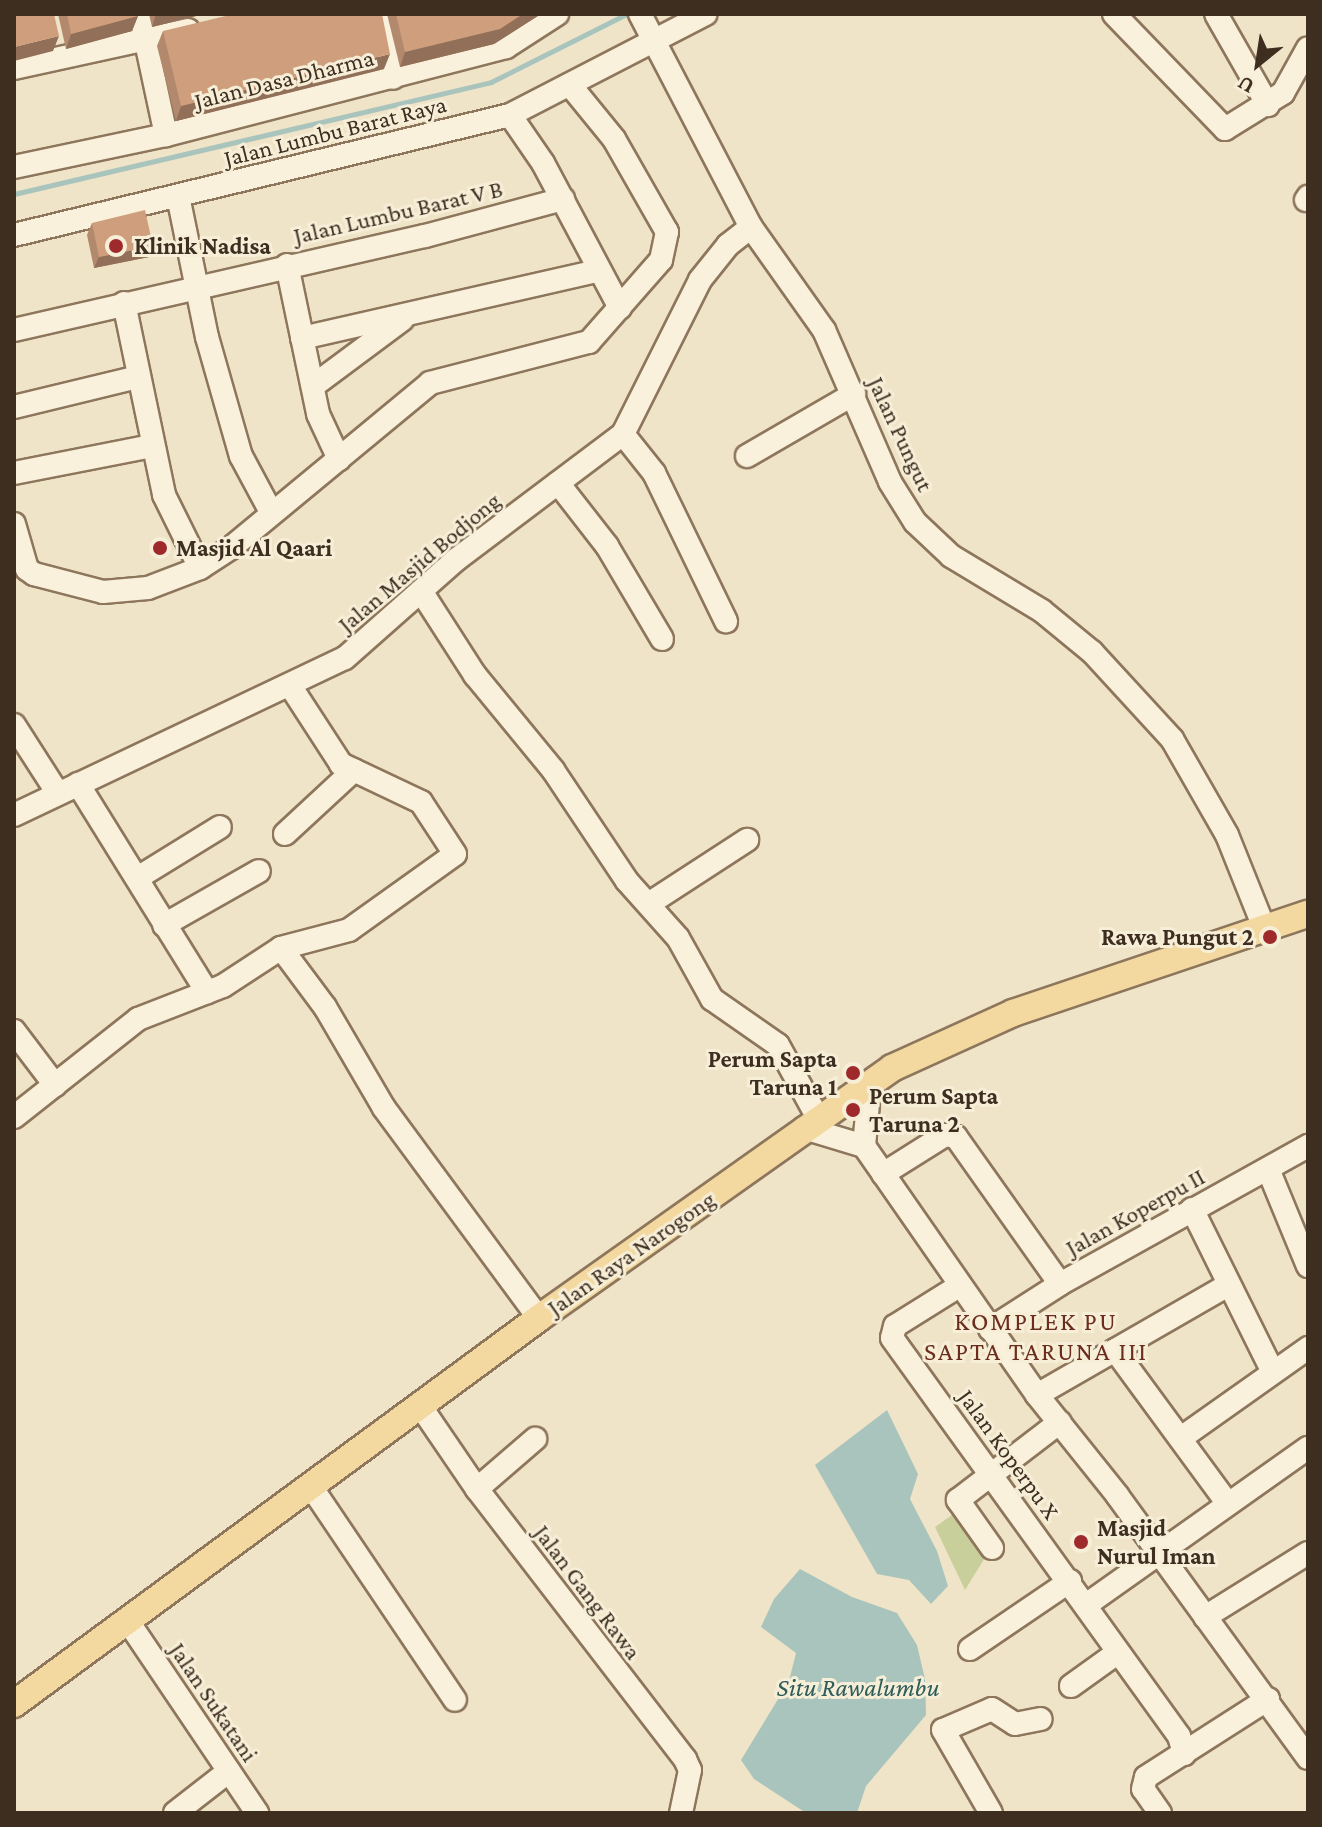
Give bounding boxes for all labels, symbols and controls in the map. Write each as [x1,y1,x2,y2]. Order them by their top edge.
north arrow [1218,24,1298,104]
street label: Jalan Dasa Dharma [191,43,377,115]
text: U [1233,71,1259,100]
street label: Jalan Lumbu Barat Raya [221,89,449,173]
street label: Jalan Lumbu Barat V B [291,174,505,250]
place label: Klinik Nadisa [134,232,271,260]
marker: Klinik Nadisa [105,235,127,257]
street label: Jalan Pungut [862,372,940,496]
street label: Jalan Masjid Bodjong [332,486,506,638]
place label: Masjid Al Qaari [176,534,332,562]
marker: Masjid Al Qaari [151,539,169,557]
place label: Rawa Pungut 2 [1101,923,1254,951]
marker: Rawa Pungut 2 [1261,928,1279,946]
place label: Perum Sapta Taruna 1 [708,1045,837,1101]
marker: Perum Sapta Taruna 1 [844,1064,862,1082]
place label: Perum Sapta Taruna 2 [869,1082,998,1138]
marker: Perum Sapta Taruna 2 [844,1101,862,1119]
street label: Jalan Koperpu II [1060,1162,1210,1262]
street label: Jalan Raya Narogong [542,1184,720,1322]
district label: KOMPLEK PU SAPTA TARUNA III [924,1306,1148,1368]
street label: Jalan Koperpu X [952,1383,1066,1525]
place label: Masjid Nurul Iman [1097,1514,1216,1570]
street label: Jalan Gang Rawa [528,1519,648,1665]
marker: Masjid Nurul Iman [1072,1533,1090,1551]
street label: Jalan Sukatani [164,1637,264,1767]
water label: Situ Rawalumbu [777,1672,939,1704]

